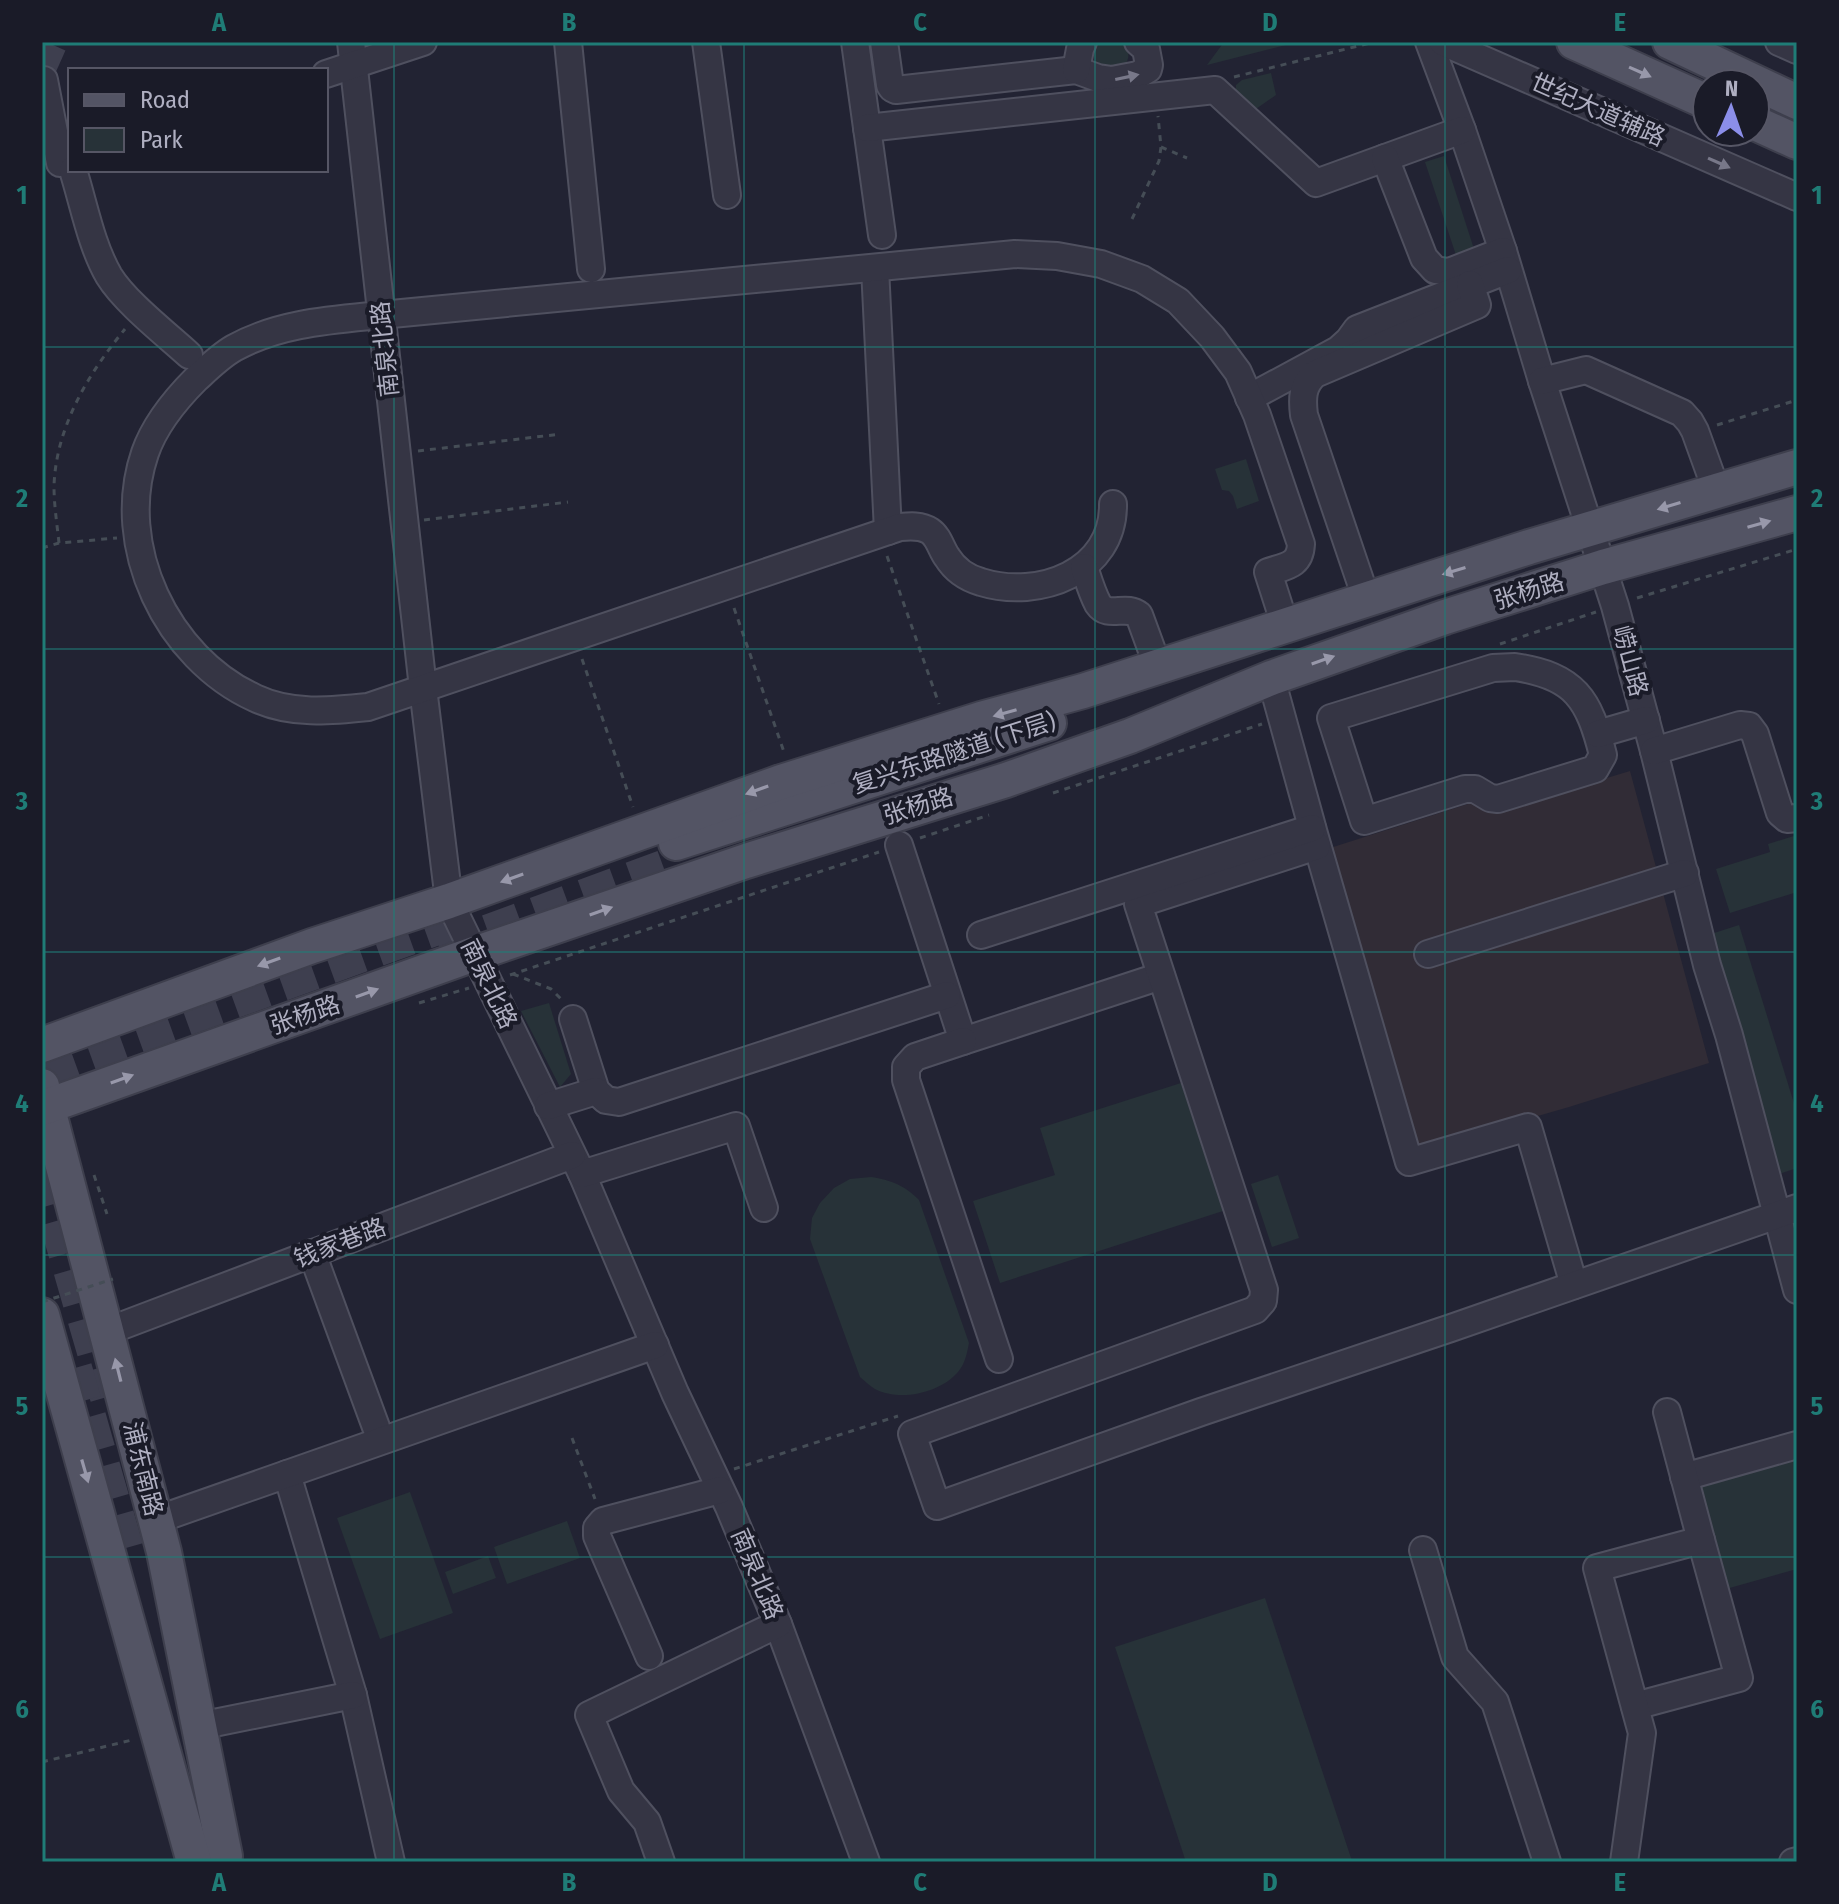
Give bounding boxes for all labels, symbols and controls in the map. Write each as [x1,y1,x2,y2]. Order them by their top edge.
text: A [211,7,227,38]
text: B [562,7,577,38]
text: C [913,7,927,38]
text: D [1262,7,1278,38]
text: E [1614,7,1626,38]
one-way arrow [1629,65,1652,78]
legend [68,68,328,172]
street label: 世纪大道辅路 [1527,68,1669,152]
north arrow [1691,68,1771,148]
one-way arrow [1115,70,1140,82]
text: N [1725,75,1739,102]
text: Road [140,86,190,114]
text: Park [140,126,183,154]
one-way arrow [1707,157,1731,170]
text: 1 [17,180,28,211]
text: 1 [1812,180,1823,211]
street label: 南泉北路 [366,300,404,398]
text: 2 [15,483,28,514]
text: 2 [1810,483,1823,514]
one-way arrow [1656,500,1680,513]
one-way arrow [1747,517,1772,529]
one-way arrow [1442,565,1466,578]
street label: 张杨路 [1490,567,1568,615]
street label: 崂山路 [1607,623,1653,699]
one-way arrow [1311,653,1335,666]
street label: 复兴东路隧道 (下层) [849,707,1059,799]
one-way arrow [992,707,1017,719]
street label: 张杨路 [879,782,957,830]
one-way arrow [744,785,768,797]
text: 3 [15,786,28,817]
text: 3 [1810,786,1823,817]
one-way arrow [500,872,524,885]
one-way arrow [589,905,613,917]
street label: 南泉北路 [455,935,523,1033]
one-way arrow [257,956,281,968]
one-way arrow [355,986,379,999]
street label: 张杨路 [266,990,344,1040]
one-way arrow [110,1073,134,1085]
text: 4 [15,1088,29,1119]
text: 4 [1810,1088,1824,1119]
street label: 钱家巷路 [290,1213,390,1273]
one-way arrow [111,1358,123,1383]
text: 5 [16,1391,29,1422]
text: 5 [1811,1391,1824,1422]
street label: 浦东南路 [118,1419,168,1519]
one-way arrow [80,1458,92,1483]
street label: 南泉北路 [725,1524,789,1624]
text: 6 [15,1694,29,1725]
text: 6 [1810,1694,1824,1725]
text: A [211,1867,227,1898]
text: B [562,1867,577,1898]
text: C [913,1867,927,1898]
text: D [1262,1867,1278,1898]
text: E [1614,1867,1626,1898]

